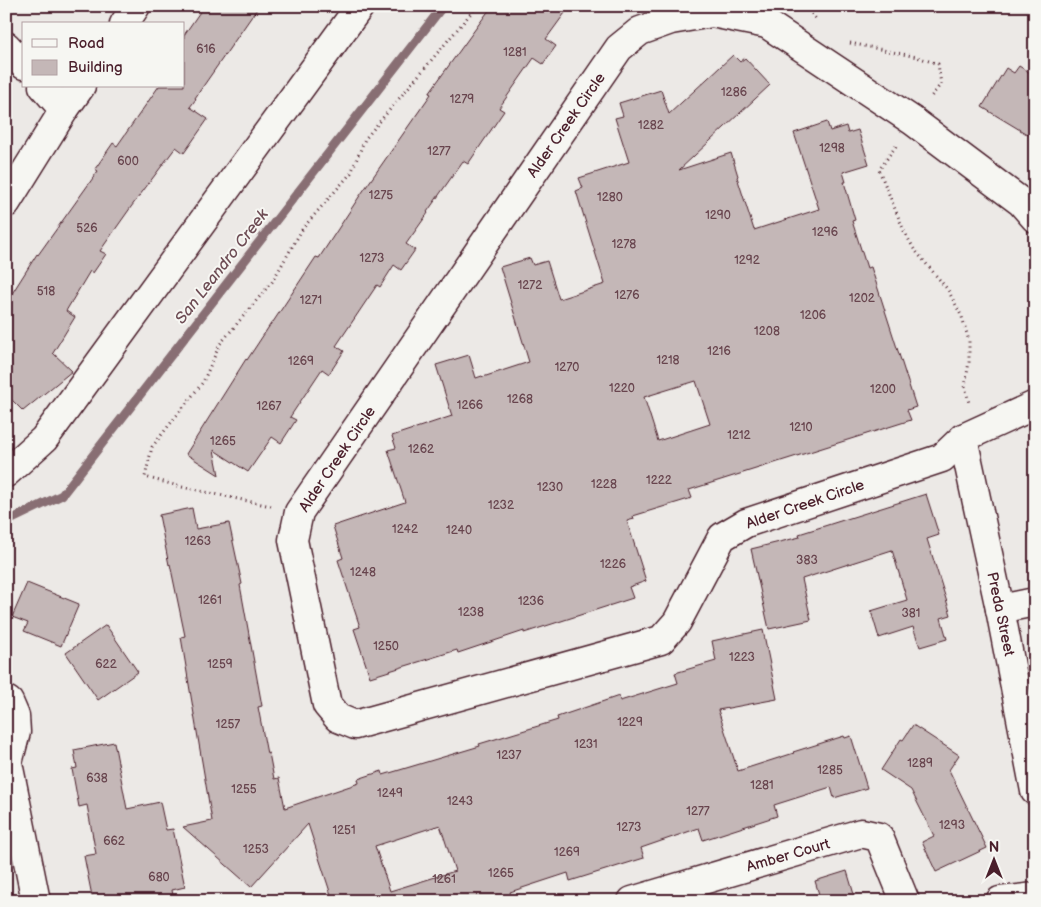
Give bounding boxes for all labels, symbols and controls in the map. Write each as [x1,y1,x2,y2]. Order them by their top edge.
legend [22,22,185,88]
text: Road [68,34,104,53]
house number: 616 [196,42,216,57]
house number: 1281 [503,45,527,60]
text: Building [68,58,123,77]
street label: Alder Creek Circle [523,69,610,181]
house number: 1286 [721,85,747,100]
house number: 1279 [450,92,474,107]
house number: 1282 [638,118,664,133]
house number: 1298 [819,141,845,156]
house number: 1277 [427,144,451,159]
house number: 600 [117,154,139,169]
house number: 1275 [369,188,393,203]
house number: 1280 [597,190,623,205]
water label: San Leandro Creek [171,205,274,328]
house number: 1290 [705,208,731,223]
house number: 526 [76,221,98,236]
house number: 1296 [812,225,838,240]
house number: 1278 [612,237,636,252]
house number: 1273 [360,251,385,266]
house number: 1292 [734,253,760,268]
house number: 1272 [518,278,542,293]
house number: 518 [37,284,55,299]
house number: 1276 [615,288,639,303]
house number: 1202 [849,291,875,306]
house number: 1271 [300,293,322,308]
house number: 1206 [800,308,826,323]
house number: 1208 [754,324,780,339]
house number: 1216 [707,344,731,359]
house number: 1218 [656,353,680,368]
house number: 1269 [288,354,314,369]
house number: 1270 [555,360,579,375]
house number: 1220 [609,381,635,396]
house number: 1200 [870,382,896,397]
house number: 1268 [507,392,533,407]
house number: 1266 [457,398,483,413]
house number: 1267 [257,399,282,414]
street label: Alder Creek Circle [295,403,380,516]
house number: 1210 [789,420,813,435]
house number: 1212 [727,428,751,443]
house number: 1265 [210,434,236,449]
house number: 1262 [408,442,434,457]
house number: 1222 [646,473,672,488]
street label: Alder Creek Circle [744,475,867,534]
house number: 1228 [591,477,617,492]
house number: 1230 [537,480,563,495]
house number: 1232 [488,498,514,513]
house number: 1242 [392,522,418,537]
house number: 1240 [446,523,472,538]
house number: 1263 [185,534,211,549]
house number: 383 [796,553,818,568]
house number: 1226 [600,557,626,572]
house number: 1248 [350,565,376,580]
street label: Preda Street [982,570,1019,658]
house number: 1261 [198,593,222,608]
house number: 1236 [518,594,544,609]
house number: 1238 [458,605,484,620]
house number: 381 [901,606,921,621]
house number: 1250 [373,639,399,654]
house number: 1223 [729,650,755,665]
house number: 622 [95,657,117,672]
house number: 1259 [207,657,233,672]
house number: 1229 [617,715,643,730]
house number: 1257 [216,717,240,732]
house number: 1231 [574,737,598,752]
house number: 1237 [497,748,521,763]
house number: 1289 [907,756,933,771]
house number: 1285 [817,763,843,778]
house number: 638 [86,771,108,786]
house number: 1281 [750,778,774,793]
house number: 1255 [231,782,257,797]
house number: 1249 [377,786,403,801]
house number: 1243 [447,794,473,809]
house number: 1277 [686,804,710,819]
house number: 1293 [939,818,965,833]
house number: 1273 [617,820,642,835]
house number: 1251 [332,823,356,838]
house number: 662 [103,834,125,849]
street label: Amber Court [744,834,833,876]
north arrow [968,834,1018,884]
text: N [989,839,999,856]
house number: 1253 [243,842,269,857]
house number: 1269 [554,845,580,860]
house number: 1265 [488,866,514,881]
house number: 680 [148,870,170,885]
house number: 1261 [432,872,456,887]

